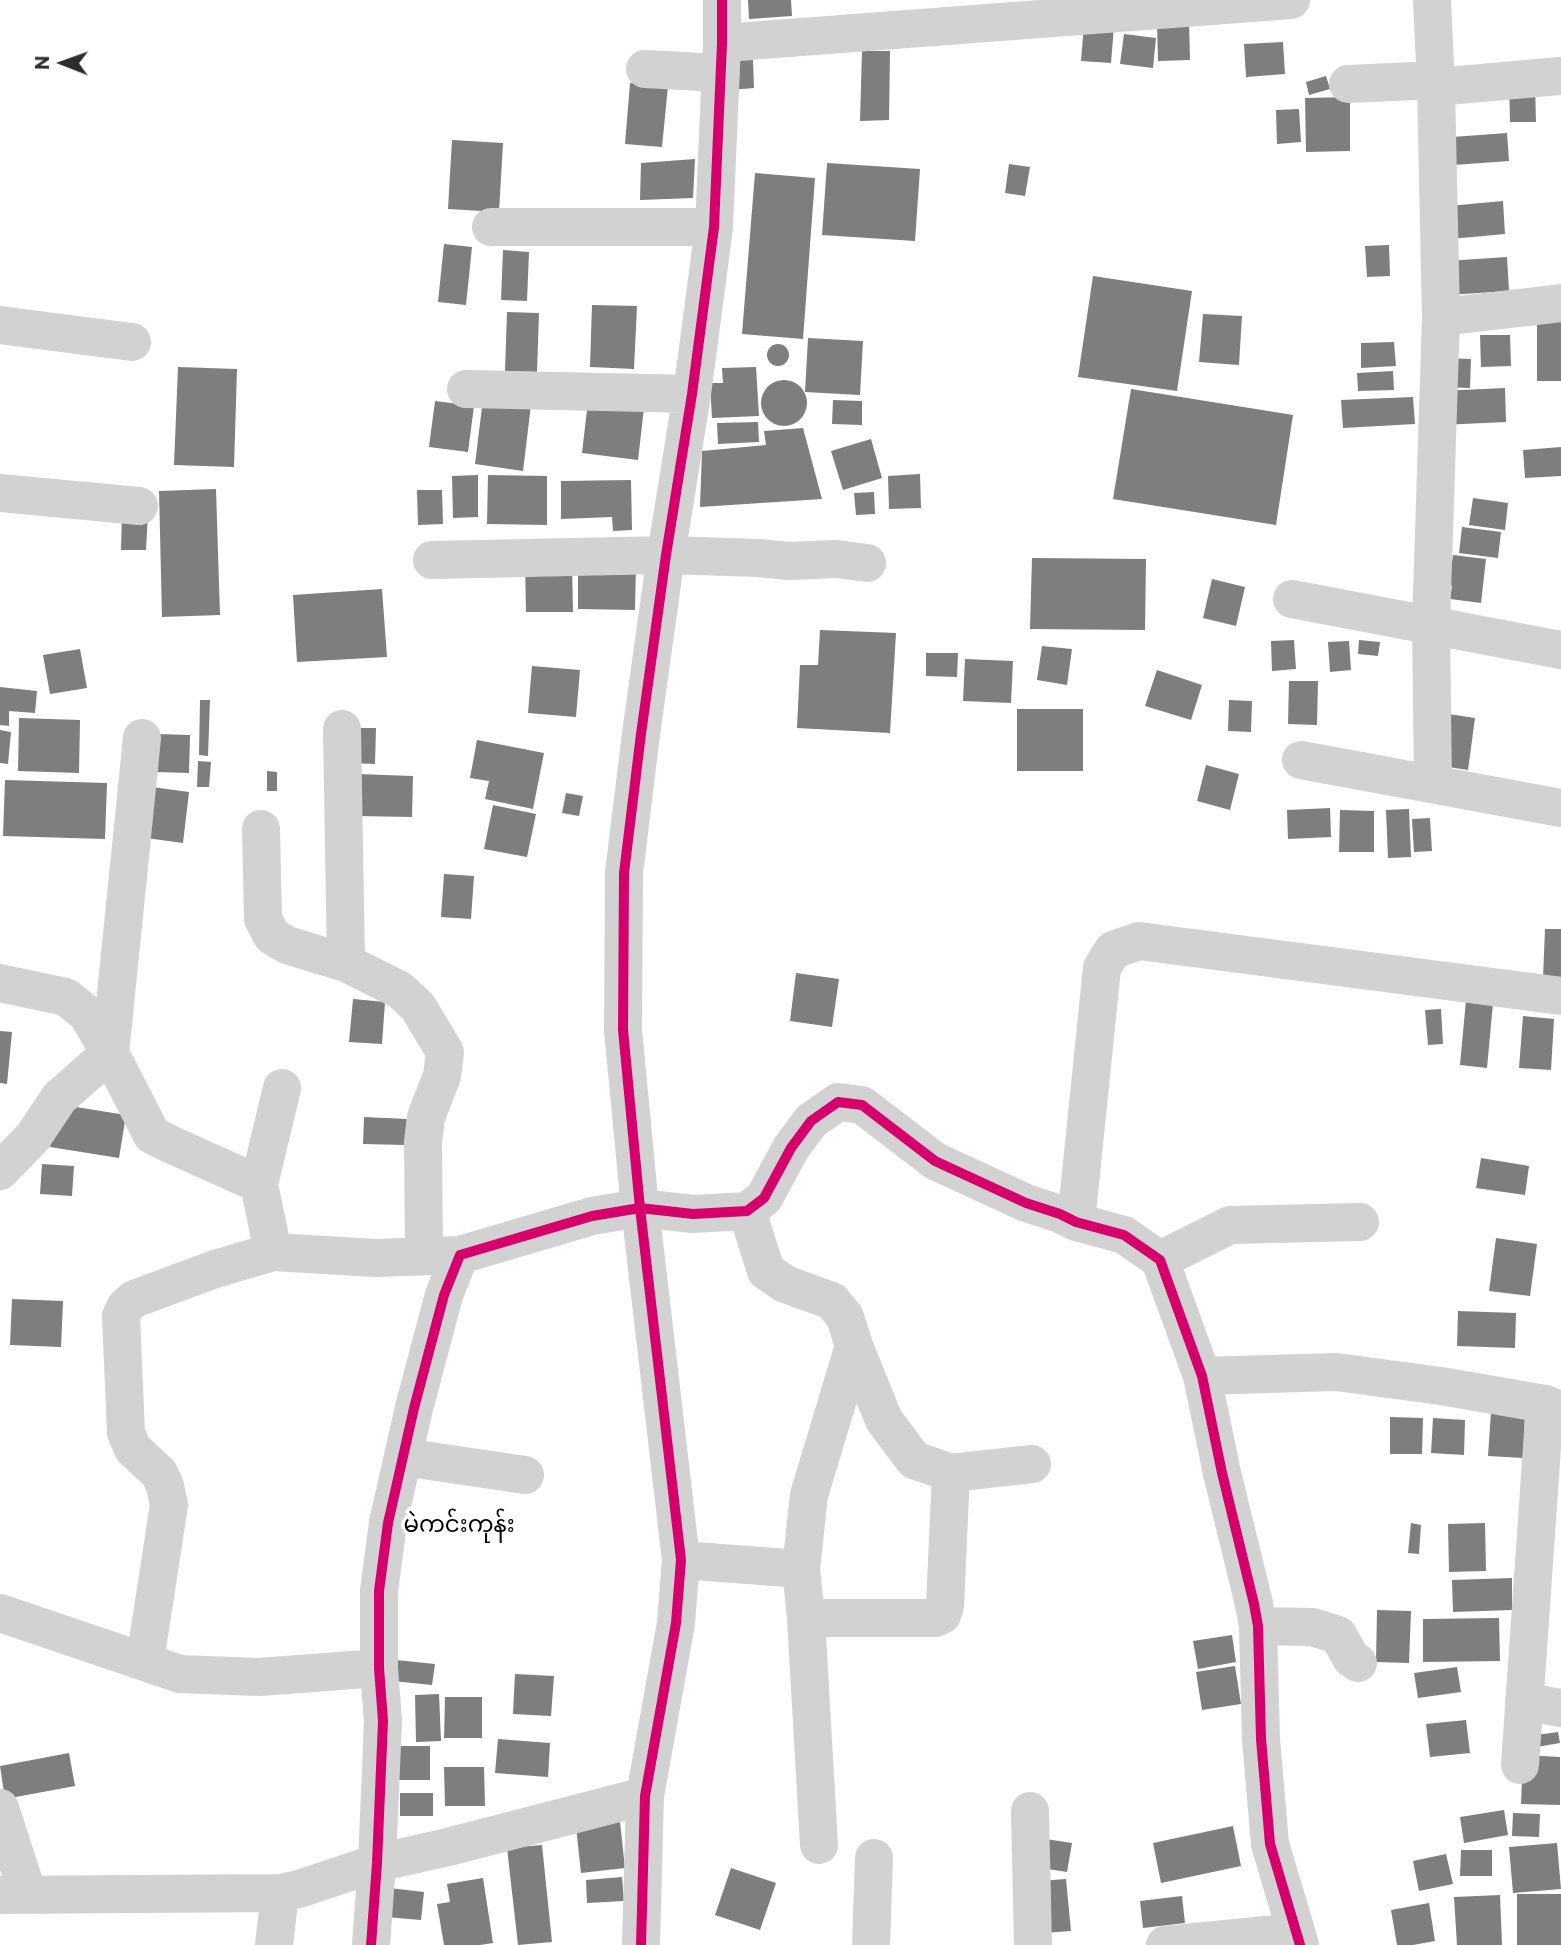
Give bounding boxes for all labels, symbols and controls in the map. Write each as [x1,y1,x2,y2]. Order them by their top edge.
north arrow [28,28,98,98]
text: N [30,55,53,70]
district label: မဲကင်းကုန်း [403,1510,515,1538]

